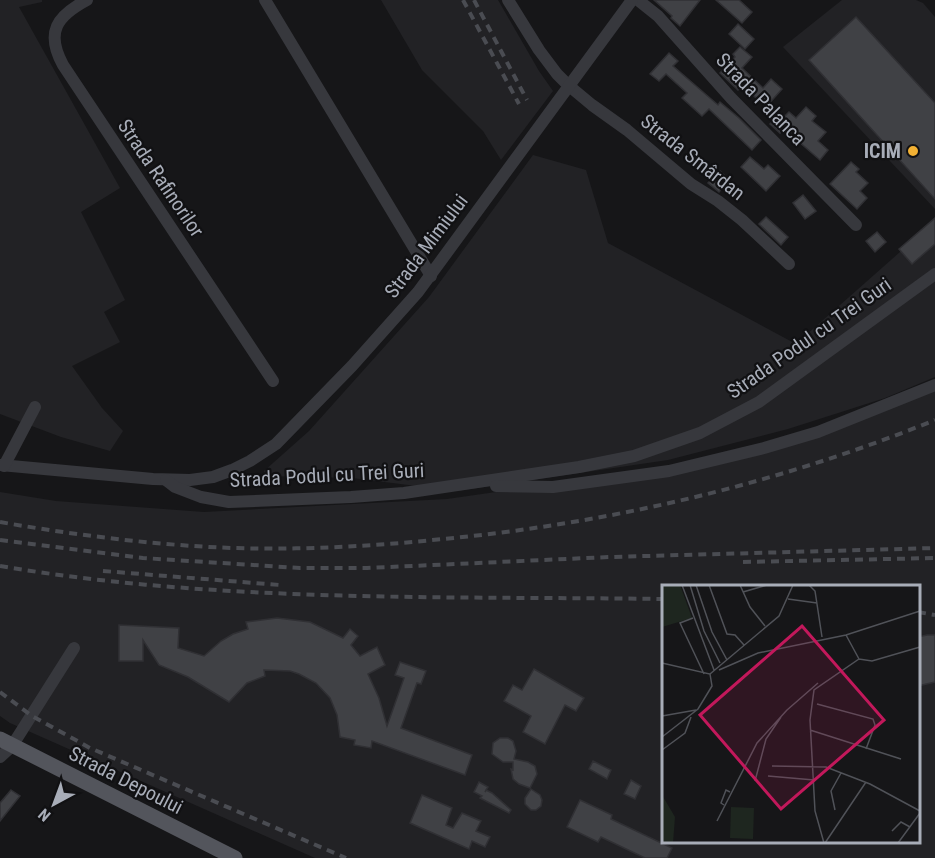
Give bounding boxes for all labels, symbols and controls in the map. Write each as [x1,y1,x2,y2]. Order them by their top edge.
street label: Strada Palanca [711,48,811,150]
street label: Strada Smârdan [636,109,750,205]
street label: Strada Rafinorilor [113,115,209,241]
place label: ICIM [864,139,901,163]
marker: ICIM [906,144,920,158]
street label: Strada Mimiului [379,189,473,303]
street label: Strada Podul cu Trei Guri [722,272,896,404]
street label: Strada Podul cu Trei Guri [229,458,425,492]
inset map [662,585,920,843]
street label: Strada Depoului [65,741,187,819]
north arrow [24,774,84,834]
text: N [35,805,54,825]

